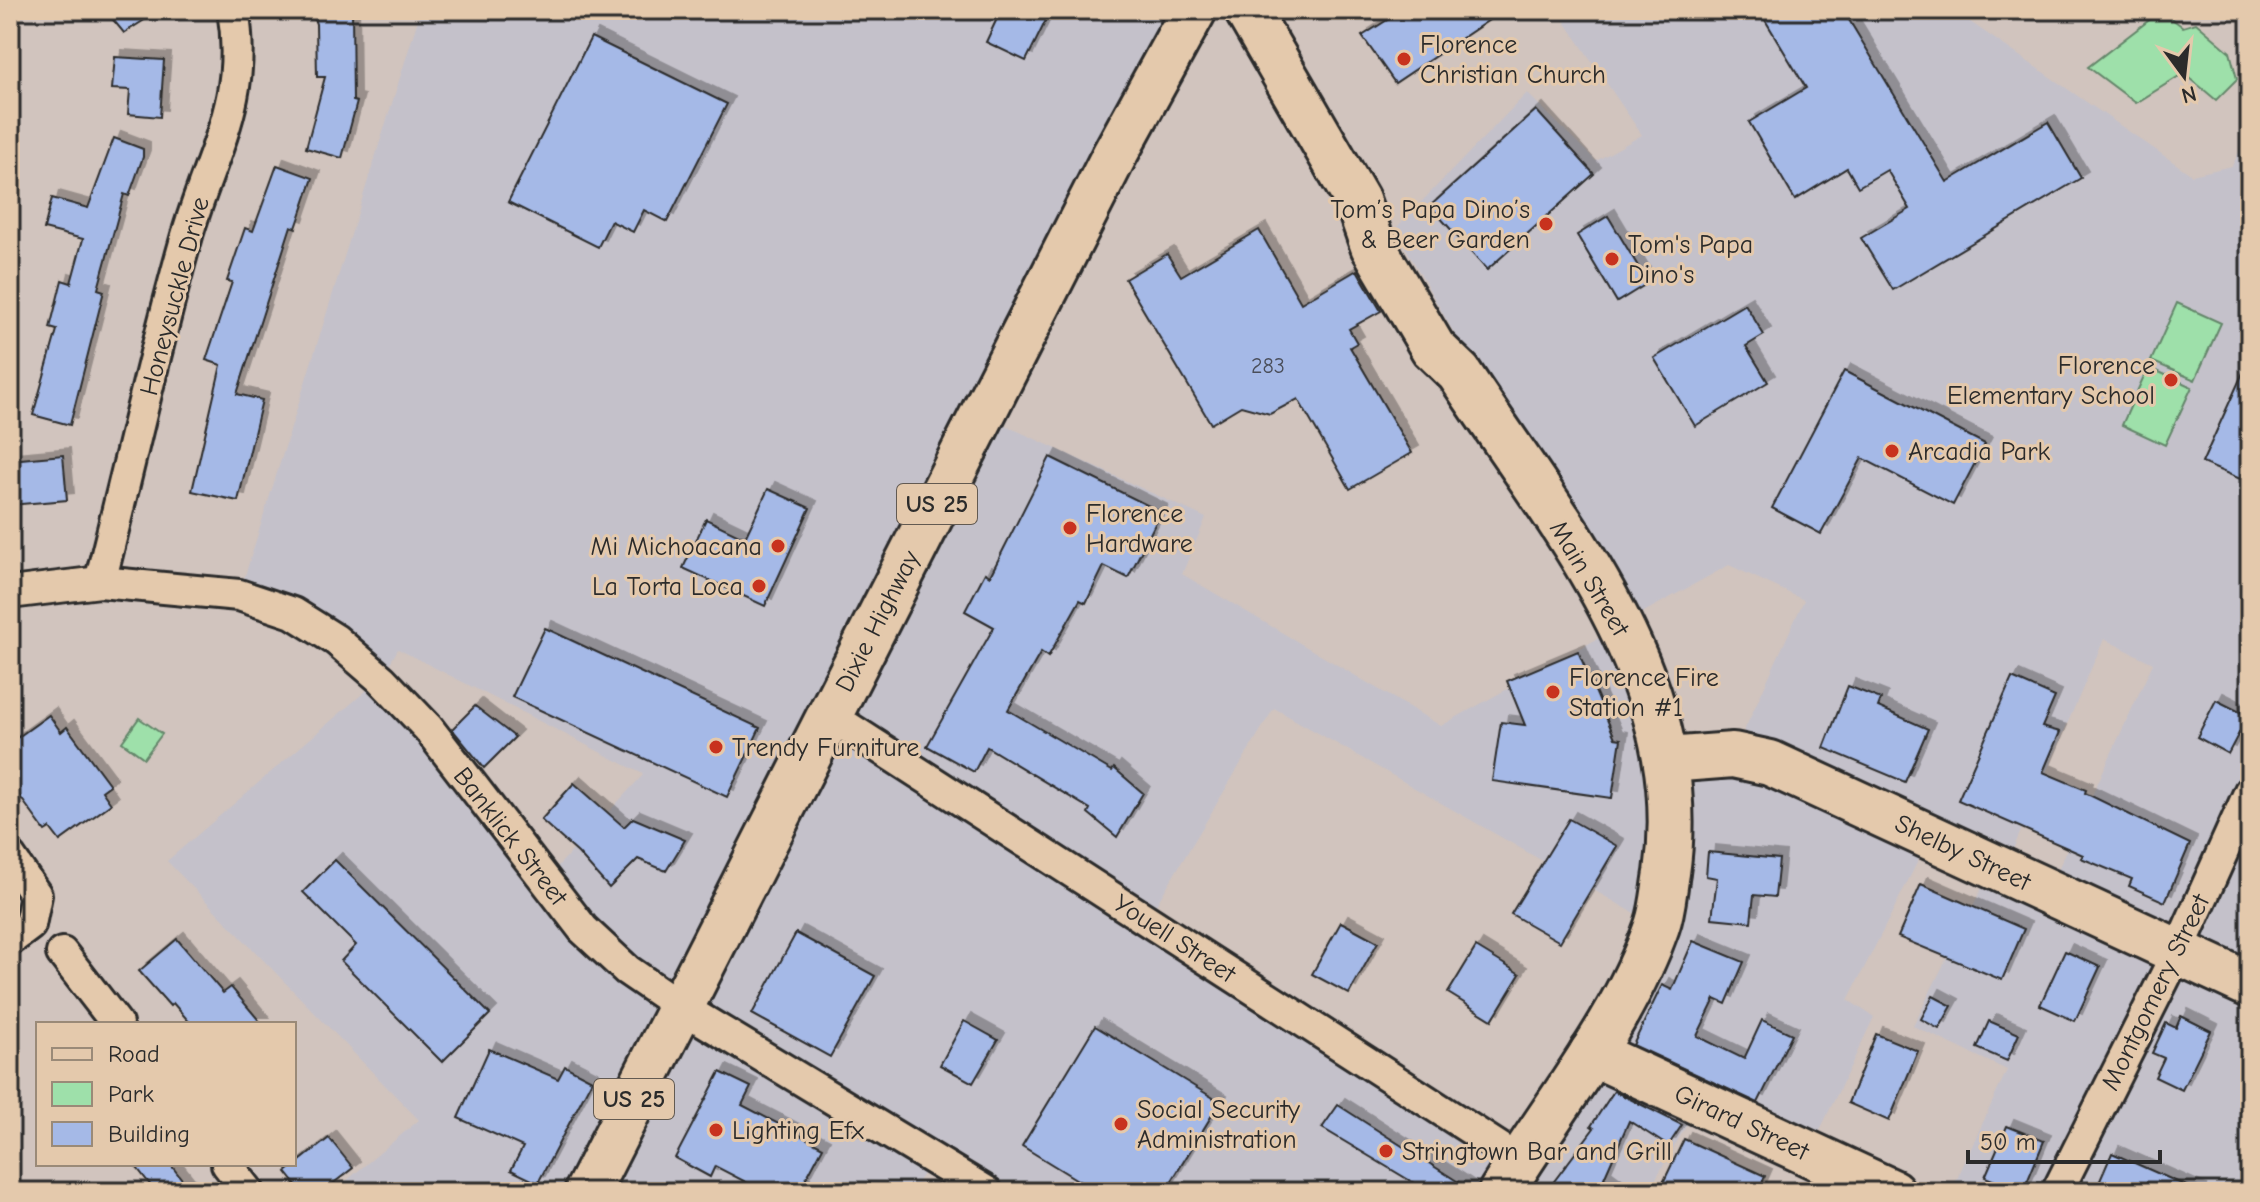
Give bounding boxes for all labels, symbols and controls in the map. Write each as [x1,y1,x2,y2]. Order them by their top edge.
place label: Florence Christian Church [1420,30,1606,90]
north arrow [2144,36,2224,116]
marker: Florence Christian Church [1395,50,1413,68]
text: N [2179,80,2199,109]
street label: Honeysuckle Drive [134,194,216,399]
place label: Tom’s Papa Dino’s & Beer Garden [1330,195,1530,255]
marker: Tom’s Papa Dino’s & Beer Garden [1537,215,1555,233]
place label: Tom's Papa Dino's [1628,230,1753,290]
marker: Tom's Papa Dino's [1603,250,1621,268]
place label: Florence Elementary School [1947,351,2155,411]
house number: 283 [1251,353,1285,379]
marker: Florence Elementary School [2162,371,2180,389]
place label: Arcadia Park [1908,437,2051,467]
marker: Arcadia Park [1883,442,1901,460]
road number: US 25 [897,484,977,524]
place label: Florence Hardware [1086,499,1193,559]
street label: Main Street [1543,515,1636,643]
marker: Florence Hardware [1061,519,1079,537]
place label: Mi Michoacana [591,532,762,562]
marker: Mi Michoacana [769,537,787,555]
street label: Dixie Highway [829,545,927,697]
place label: La Torta Loca [592,572,743,602]
marker: La Torta Loca [750,577,768,595]
place label: Florence Fire Station #1 [1569,663,1719,723]
marker: Florence Fire Station #1 [1544,683,1562,701]
place label: Trendy Furniture [732,733,919,763]
marker: Trendy Furniture [707,738,725,756]
street label: Banklick Street [447,762,574,913]
street label: Shelby Street [1890,808,2037,898]
street label: Youell Street [1108,888,1242,990]
street label: Montgomery Street [2095,888,2217,1095]
legend [36,1022,296,1166]
text: Road [108,1040,160,1068]
road number: US 25 [594,1079,674,1119]
street label: Girard Street [1670,1079,1815,1168]
text: Park [108,1080,154,1108]
place label: Social Security Administration [1137,1095,1300,1155]
scale bar [1968,1114,2160,1164]
marker: Social Security Administration [1112,1115,1130,1133]
place label: Lighting Efx [732,1116,865,1146]
text: Building [108,1120,190,1148]
marker: Lighting Efx [707,1121,725,1139]
text: 50 m [1980,1128,2036,1156]
place label: Stringtown Bar and Grill [1402,1137,1672,1167]
marker: Stringtown Bar and Grill [1377,1142,1395,1160]

